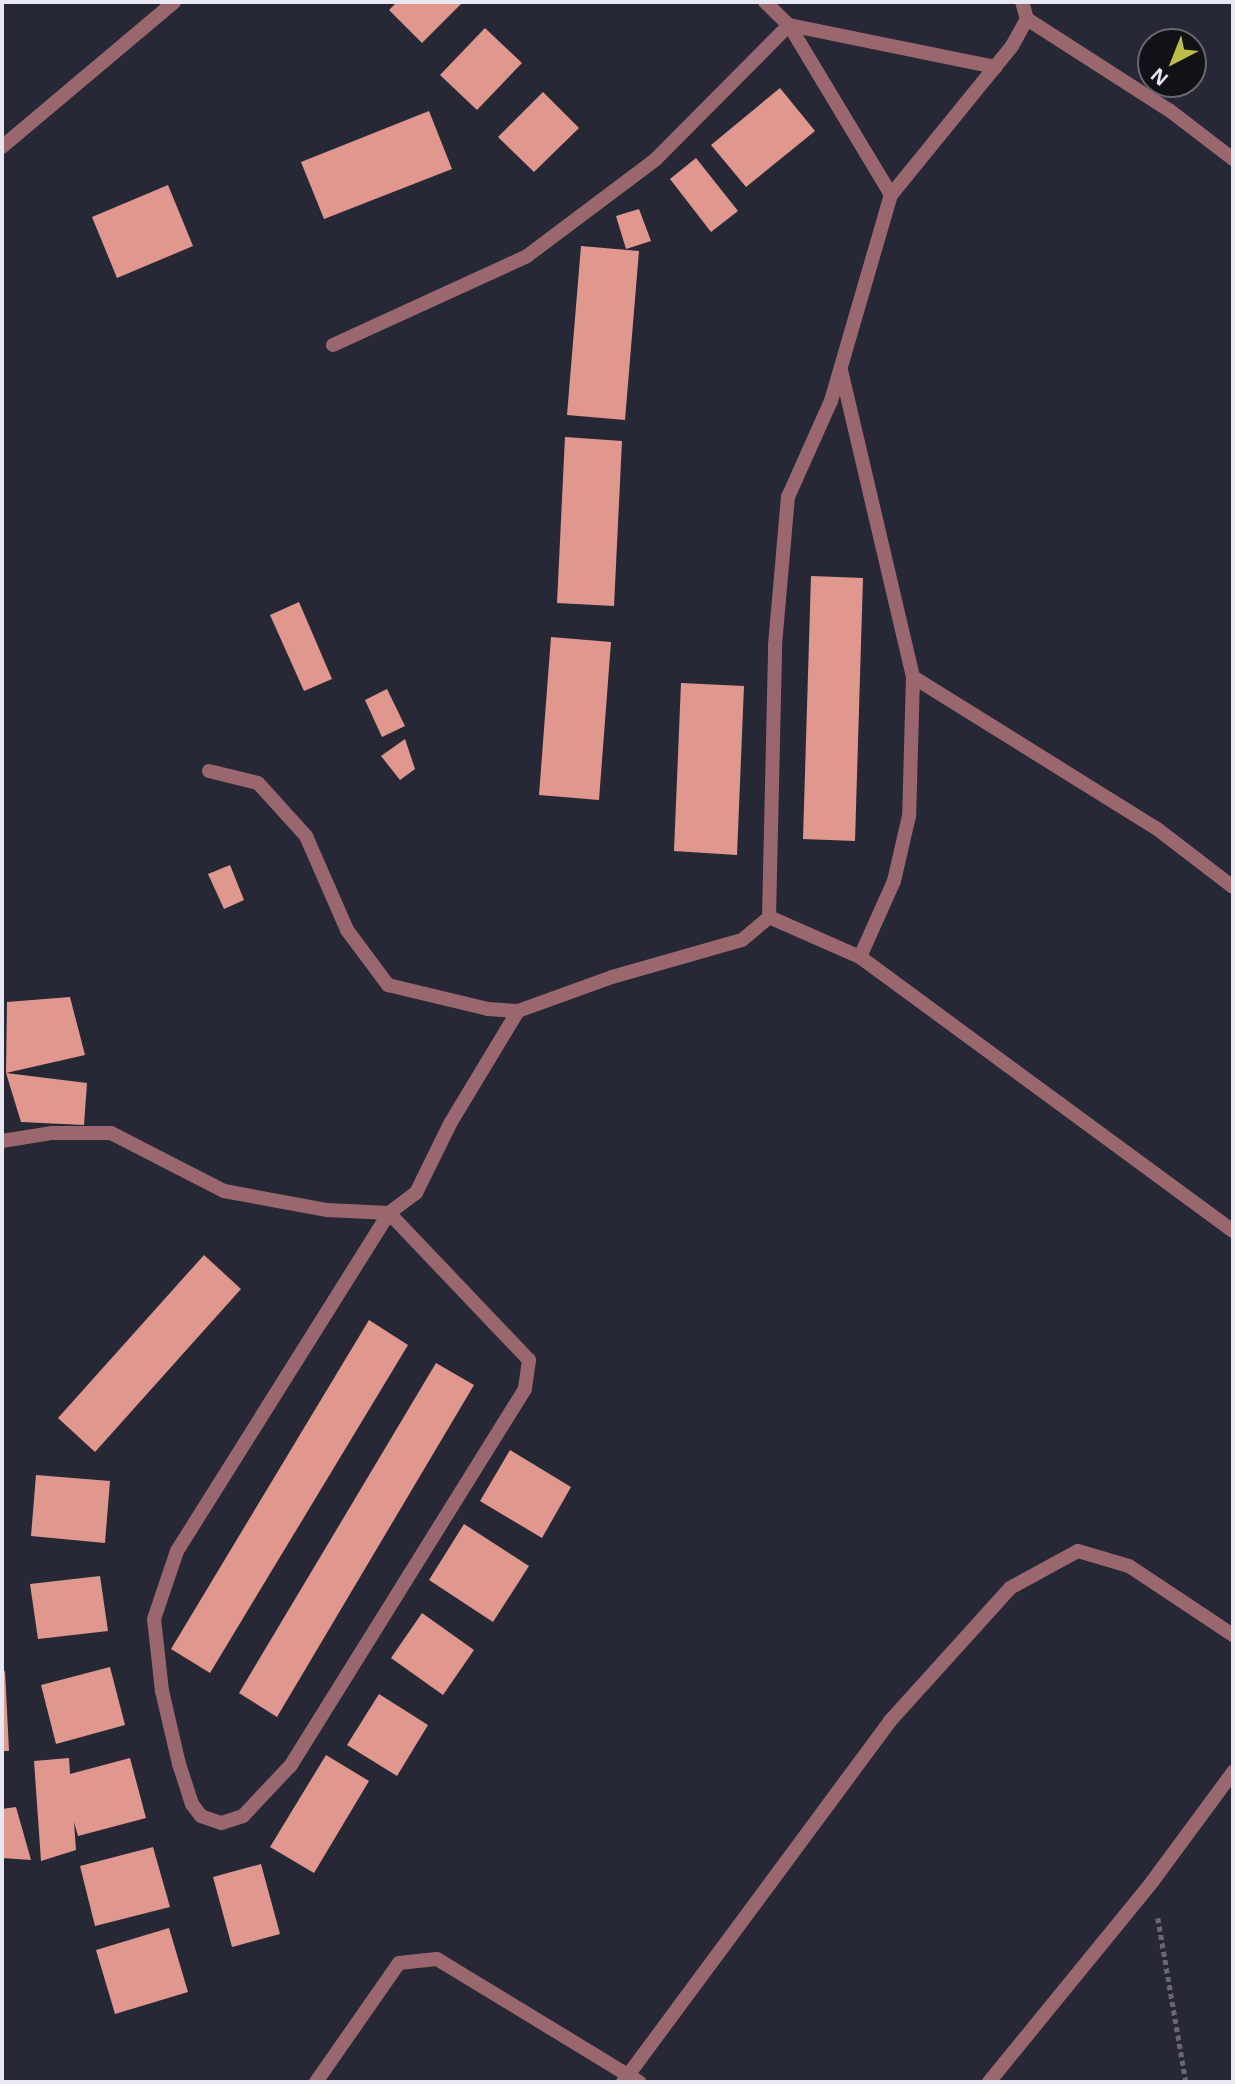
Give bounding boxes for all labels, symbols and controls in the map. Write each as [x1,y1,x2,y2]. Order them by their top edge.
north arrow [1137,28,1207,98]
text: N [1145,62,1174,92]

